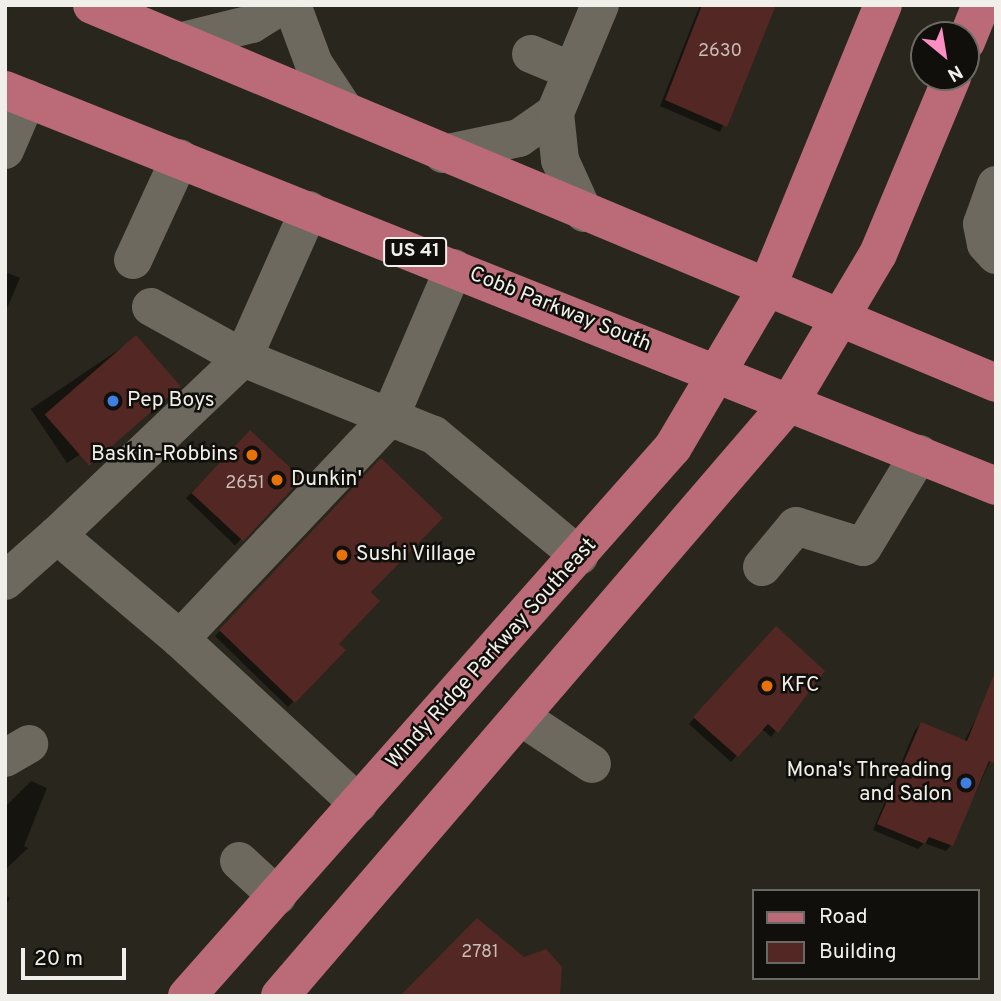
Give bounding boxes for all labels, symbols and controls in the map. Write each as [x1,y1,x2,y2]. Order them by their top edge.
north arrow [910,21,980,91]
house number: 2630 [698,41,742,63]
text: N [943,59,966,86]
road number: US 41 [382,236,448,268]
street label: Cobb Parkway South [465,262,655,358]
place label: Pep Boys [127,388,215,414]
marker: Pep Boys [105,393,121,409]
place label: Baskin-Robbins [91,442,238,468]
marker: Baskin-Robbins [244,447,260,463]
place label: Dunkin' [291,467,362,493]
marker: Dunkin' [269,472,285,488]
house number: 2651 [225,473,265,495]
street label: Windy Ridge Parkway Southeast [382,533,602,775]
place label: Sushi Village [356,542,477,568]
marker: Sushi Village [334,547,350,563]
place label: KFC [781,673,820,699]
marker: KFC [759,678,775,694]
place label: Mona's Threading and Salon [786,758,952,808]
marker: Mona's Threading and Salon [958,775,974,791]
legend [752,889,980,980]
text: Road [819,904,868,931]
scale bar [24,934,130,978]
text: Building [819,939,897,966]
house number: 2781 [461,942,499,964]
text: 20 m [34,946,83,973]

